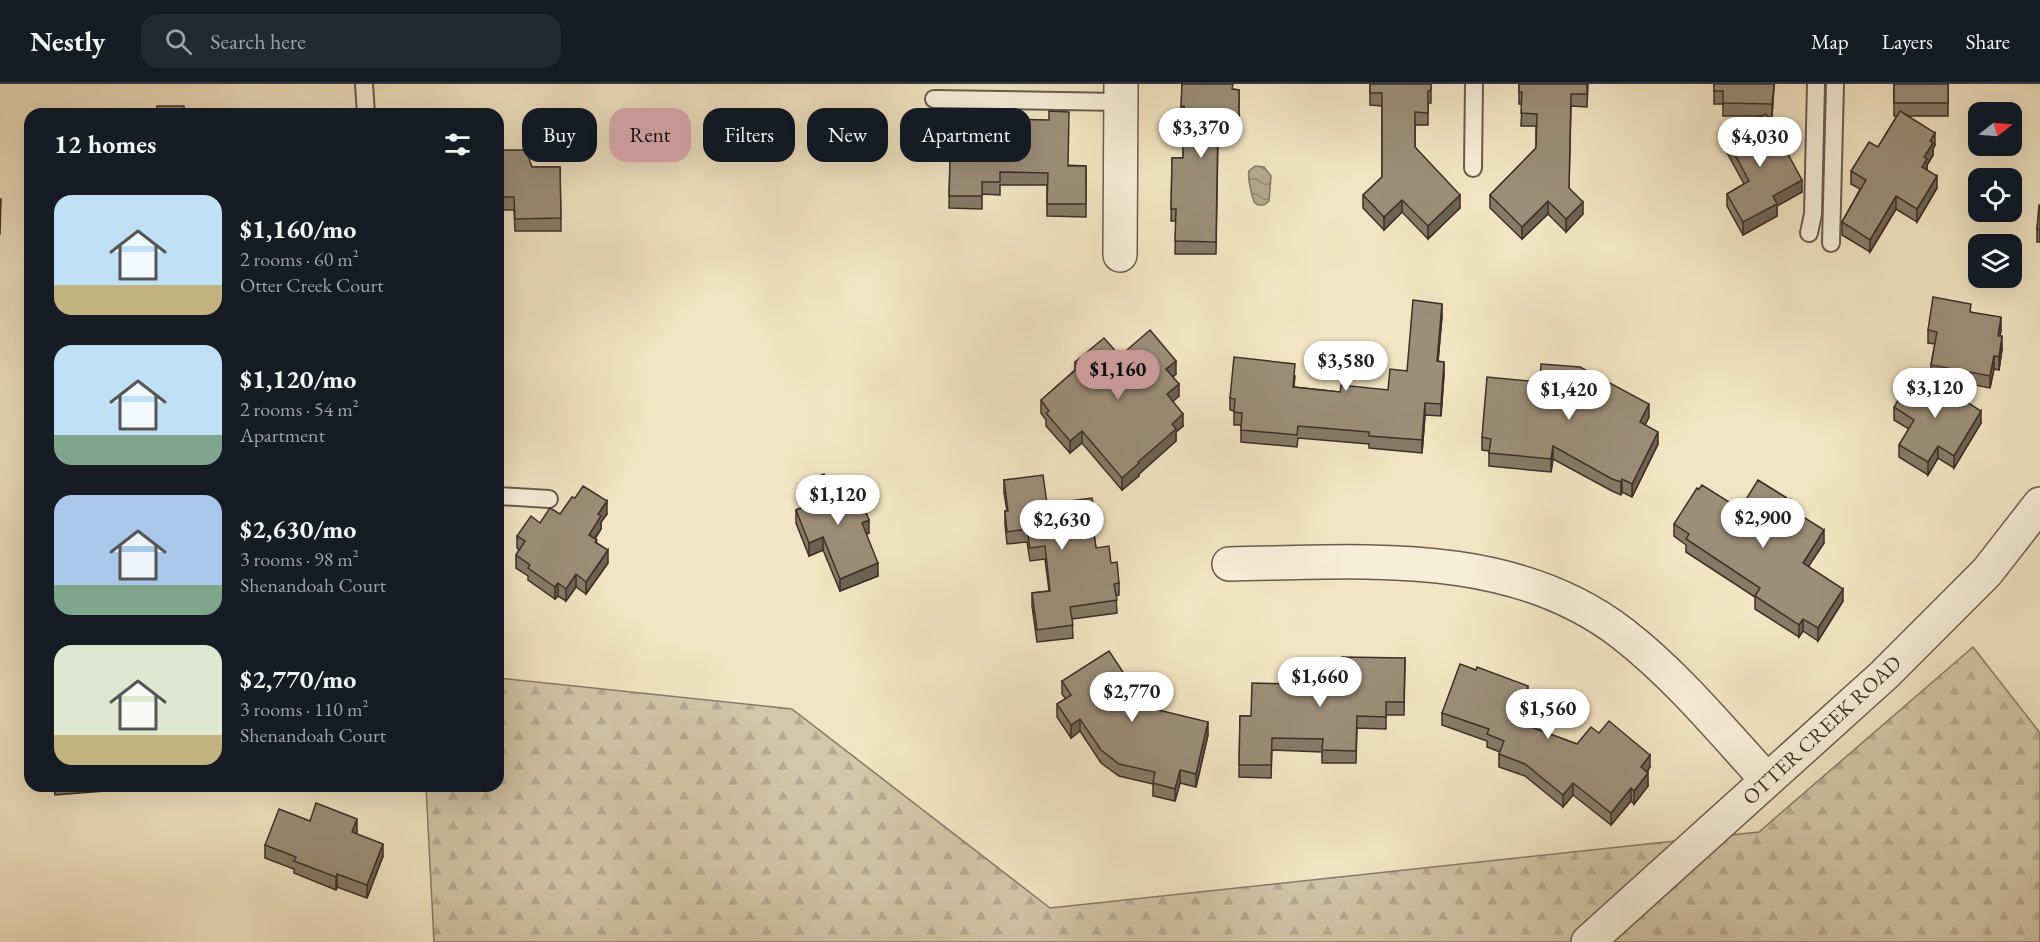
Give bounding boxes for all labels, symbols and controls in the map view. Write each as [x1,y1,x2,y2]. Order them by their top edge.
search box [141,14,561,68]
text: Nestly [30,23,105,59]
icon: search [162,25,195,58]
text: Search here [210,27,306,56]
text: Map [1811,28,1849,55]
text: Layers [1882,28,1933,55]
text: Share [1966,28,2010,55]
north arrow [1968,102,2022,156]
map controls [1968,102,2022,288]
chip: Buy [522,108,597,162]
chip: Rent [609,108,691,162]
chip: Filters [703,108,795,162]
chip: New [807,108,888,162]
chip: Apartment [900,108,1031,162]
pin: $3,370 [1152,108,1250,159]
text: $3,370 [1173,114,1229,140]
pin: $4,030 [1711,117,1809,168]
text: $4,030 [1732,123,1788,149]
text: 12 homes [54,127,156,161]
icon: filters [441,128,474,161]
button: locate [1968,168,2022,222]
text: $1,160/mo [240,212,356,246]
icon: home [102,219,174,291]
button: layers [1968,234,2022,288]
text: 2 rooms · 60 m² [240,246,359,272]
text: Otter Creek Court [240,272,384,298]
pin: $3,580 [1297,341,1395,392]
text: $3,580 [1318,347,1374,373]
pin: $1,160 [1069,350,1167,401]
text: $1,160 [1090,356,1146,382]
text: $1,120/mo [240,362,356,396]
pin: $3,120 [1886,368,1984,419]
icon: home [102,369,174,441]
pin: $1,420 [1520,370,1618,421]
text: $3,120 [1907,374,1963,400]
text: $1,420 [1541,376,1597,402]
text: 2 rooms · 54 m² [240,396,359,422]
text: Apartment [240,422,325,448]
pin: $1,120 [789,475,887,526]
text: $1,120 [810,481,866,507]
pin: $2,900 [1714,498,1812,549]
pin: $2,630 [1013,500,1111,551]
text: $2,900 [1735,504,1791,530]
text: $2,630 [1034,506,1090,532]
text: $2,630/mo [240,512,356,546]
icon: home [102,519,174,591]
text: 3 rooms · 98 m² [240,546,359,572]
text: Shenandoah Court [240,572,386,598]
street label: OTTER CREEK ROAD [1737,649,1907,810]
pin: $1,660 [1271,657,1369,708]
text: $2,770/mo [240,662,356,696]
text: $1,660 [1292,663,1348,689]
icon: home [102,669,174,741]
pin: $2,770 [1083,672,1181,723]
text: $2,770 [1104,678,1160,704]
pin: $1,560 [1499,689,1597,740]
text: $1,560 [1520,695,1576,721]
text: 3 rooms · 110 m² [240,696,368,722]
text: Shenandoah Court [240,722,386,748]

